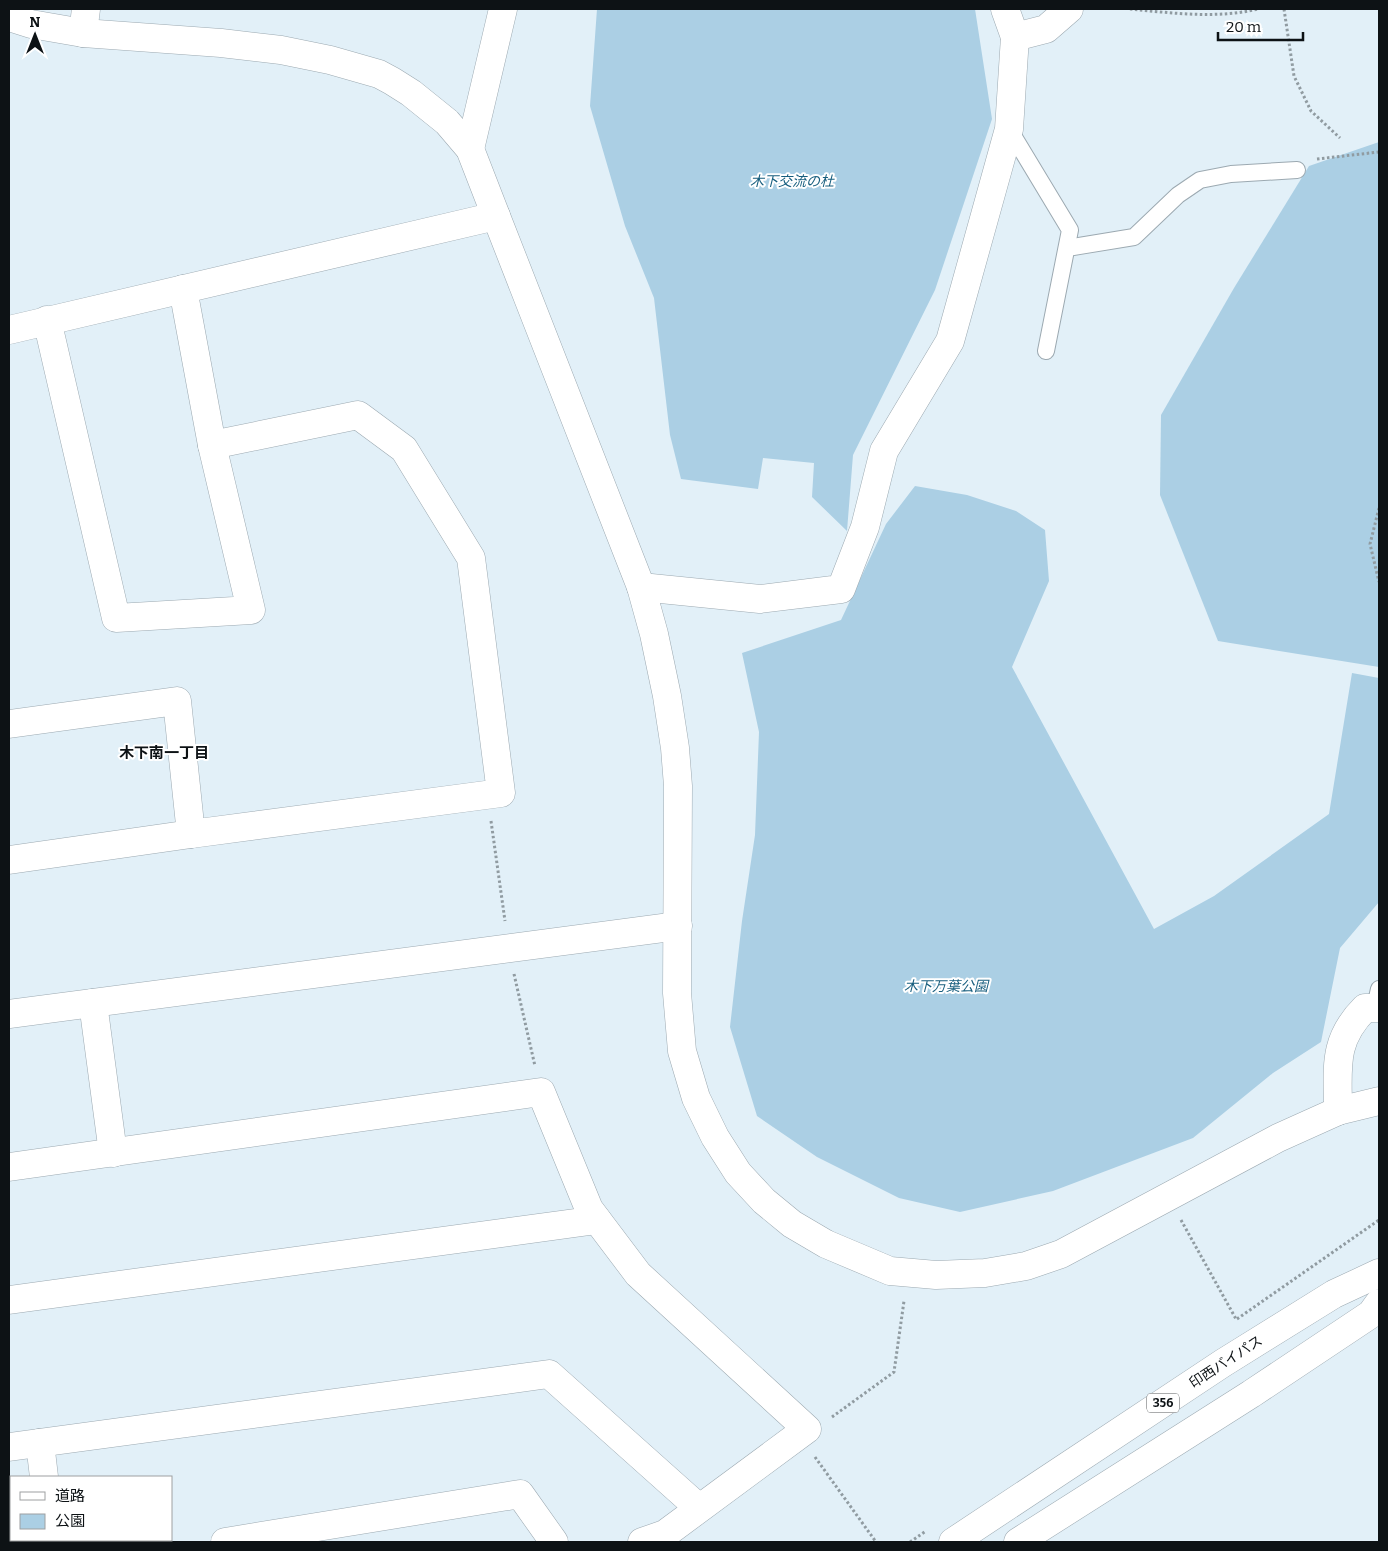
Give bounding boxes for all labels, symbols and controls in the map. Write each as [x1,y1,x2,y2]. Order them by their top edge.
north arrow [10,10,60,60]
scale bar [1218,10,1303,42]
text: N [30,14,41,31]
text: 20 m [1226,18,1262,36]
park label: 木下交流の杜 [750,173,835,190]
district label: 木下南一丁目 [119,744,209,762]
park label: 木下万葉公園 [904,978,990,995]
street label: 印西バイパス [1186,1332,1266,1392]
road number: 356 [1147,1394,1179,1412]
legend [10,1476,172,1541]
text: 道路 [55,1487,85,1505]
text: 公園 [55,1512,85,1530]

